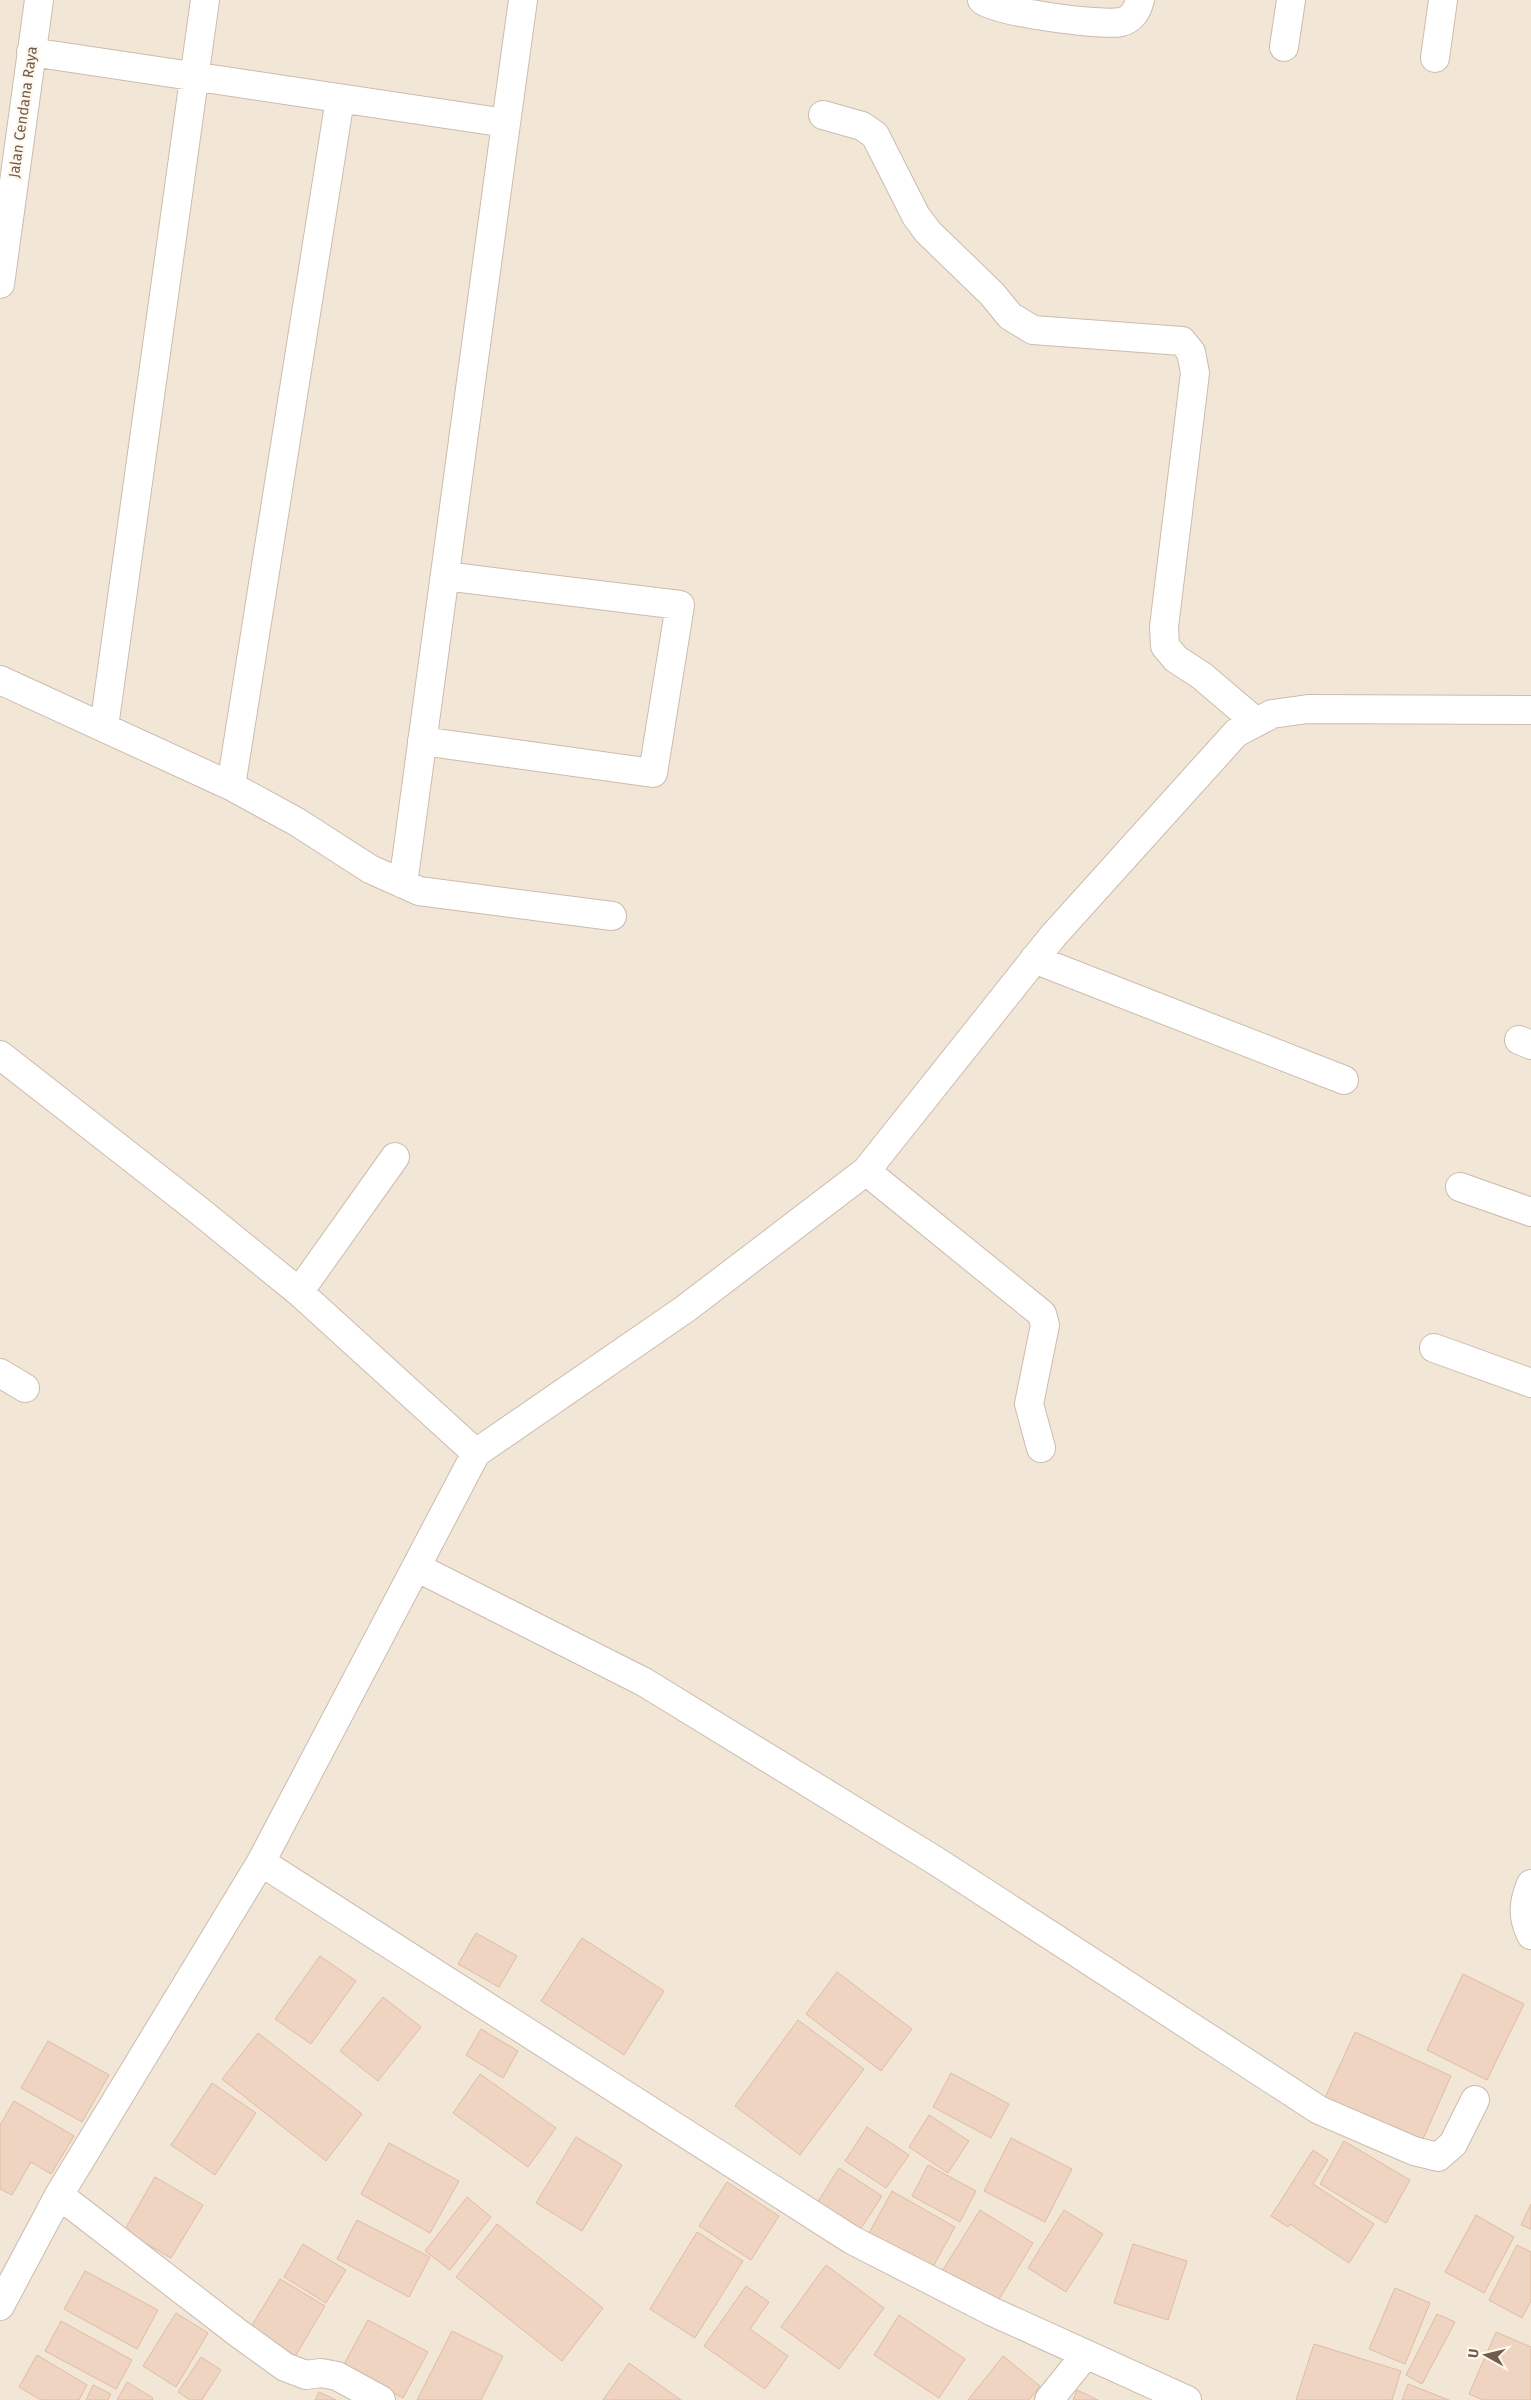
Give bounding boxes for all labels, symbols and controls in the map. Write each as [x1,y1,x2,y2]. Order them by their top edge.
street label: Jalan Cendana Raya [5,45,41,179]
north arrow [1461,2330,1511,2380]
text: U [1465,2348,1483,2359]

